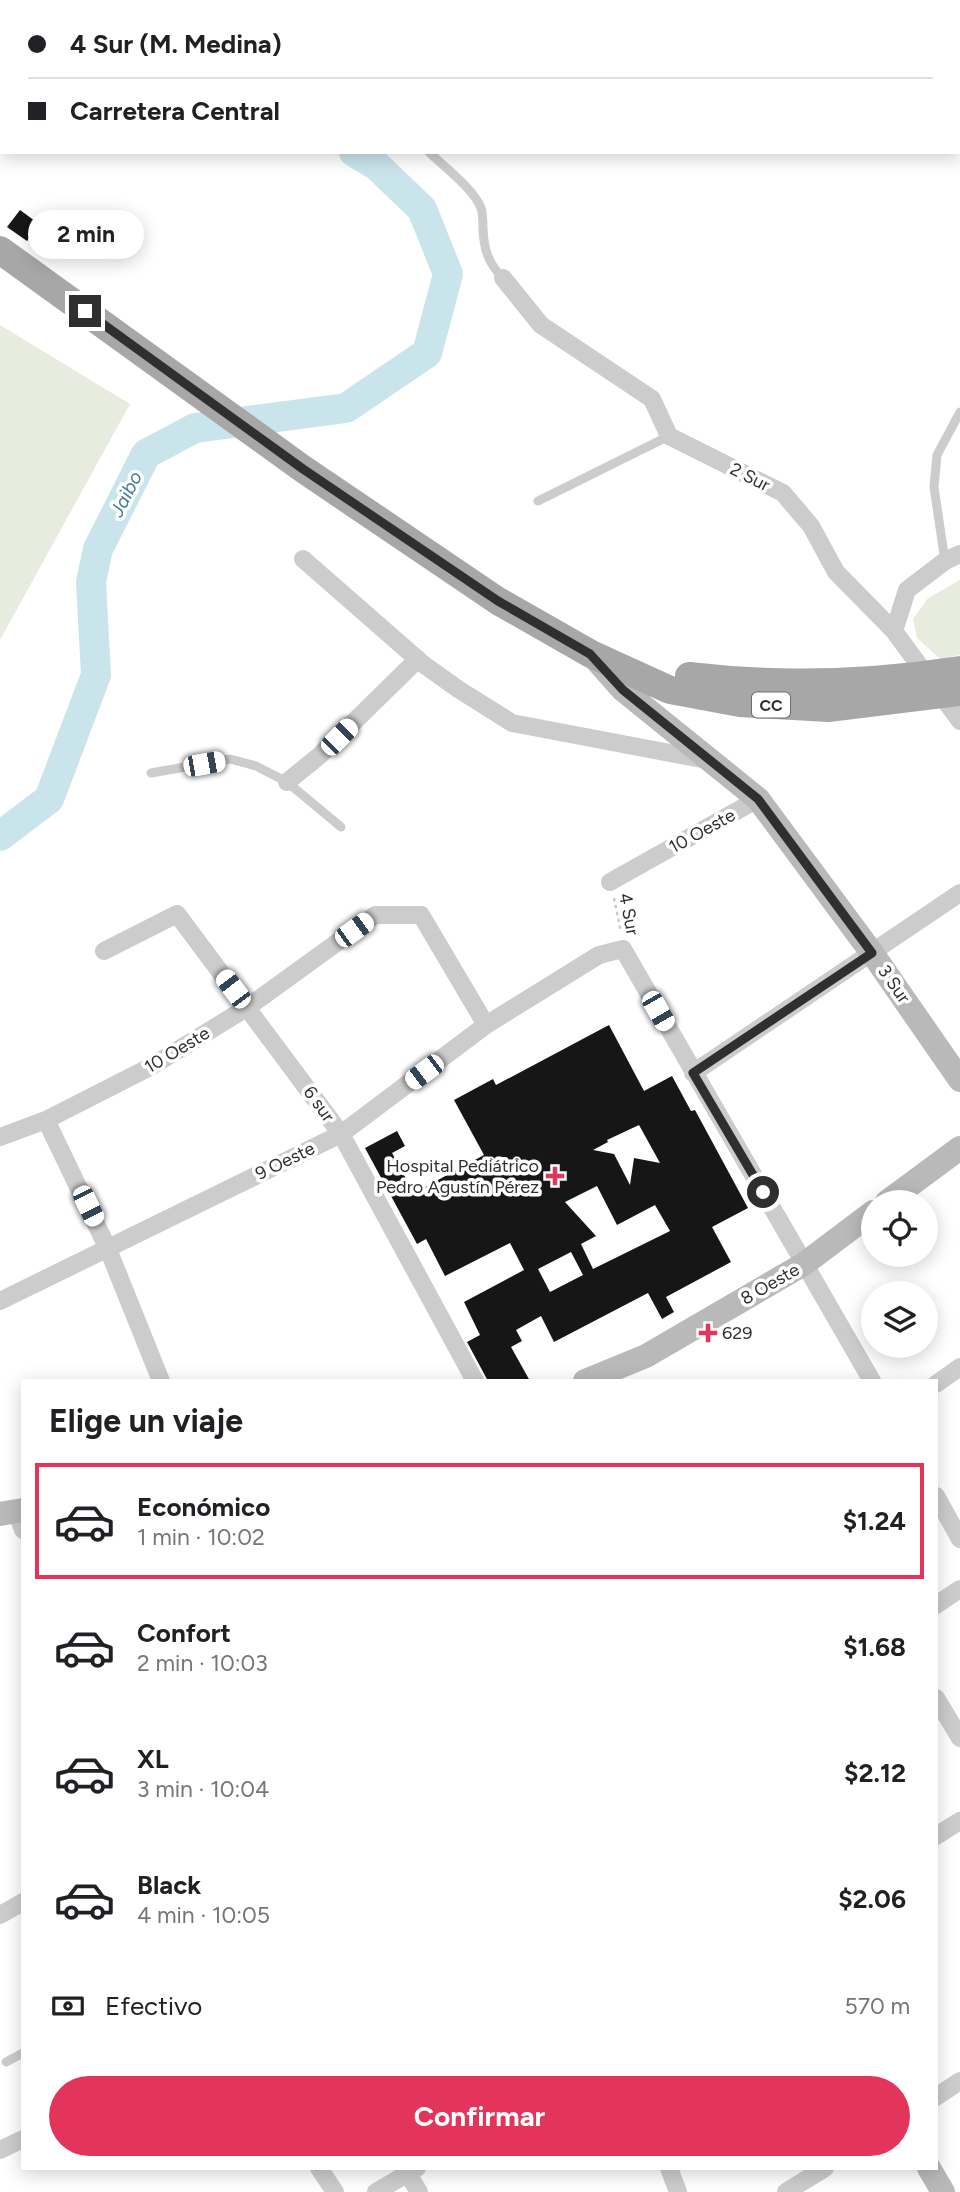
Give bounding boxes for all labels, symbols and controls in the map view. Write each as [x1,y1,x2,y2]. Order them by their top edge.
text: 4 Sur (M. Medina) [70,28,282,60]
text: Carretera Central [70,95,280,127]
callout: 2 min [27,210,143,258]
text: 2 min [57,220,115,248]
route end [69,295,101,327]
street label: 2 Sur [726,458,774,496]
water label: Jaibo [104,468,147,521]
road number: CC [752,692,790,718]
car [317,715,362,759]
car [182,750,227,778]
street label: 10 Oeste [665,804,739,858]
street label: 4 Sur [614,891,644,937]
car [331,909,378,951]
street label: 3 Sur [873,961,915,1007]
car [212,966,255,1012]
car [639,988,678,1034]
street label: 10 Oeste [140,1022,214,1078]
car [401,1051,448,1093]
street label: 6 sur [299,1082,339,1126]
street label: 9 Oeste [252,1137,318,1185]
place label: Hospital Pediátrico Pedro Agustín Pérez [376,1155,539,1198]
marker: Hospital Pediátrico Pedro Agustín Pérez [545,1166,565,1186]
route start [747,1176,779,1208]
car [70,1183,107,1229]
map controls [861,1190,938,1358]
button: locate [861,1190,938,1267]
street label: 8 Oeste [737,1258,803,1310]
button: layers [861,1281,938,1358]
place label: 629 [722,1322,752,1344]
marker: 629 [700,1325,716,1341]
text: Elige un viaje [49,1402,243,1440]
icon: car [53,1490,116,1553]
text: Económico [137,1491,270,1523]
text: $1.24 [843,1505,906,1537]
text: 1 min · 10:02 [137,1523,265,1551]
icon: car [53,1616,116,1679]
text: Confort [137,1617,231,1649]
text: $1.68 [843,1631,906,1663]
text: 2 min · 10:03 [137,1649,268,1677]
icon: car [53,1742,116,1805]
text: XL [137,1743,169,1775]
text: $2.12 [844,1757,906,1789]
text: 3 min · 10:04 [137,1775,269,1803]
icon: car [53,1868,116,1931]
text: Black [137,1869,201,1901]
text: $2.06 [838,1883,906,1915]
text: 4 min · 10:05 [137,1901,270,1929]
icon: cash [49,1987,87,2025]
text: Efectivo [105,1990,202,2022]
text: 570 m [844,1992,910,2020]
button: Confirmar [49,2076,910,2156]

